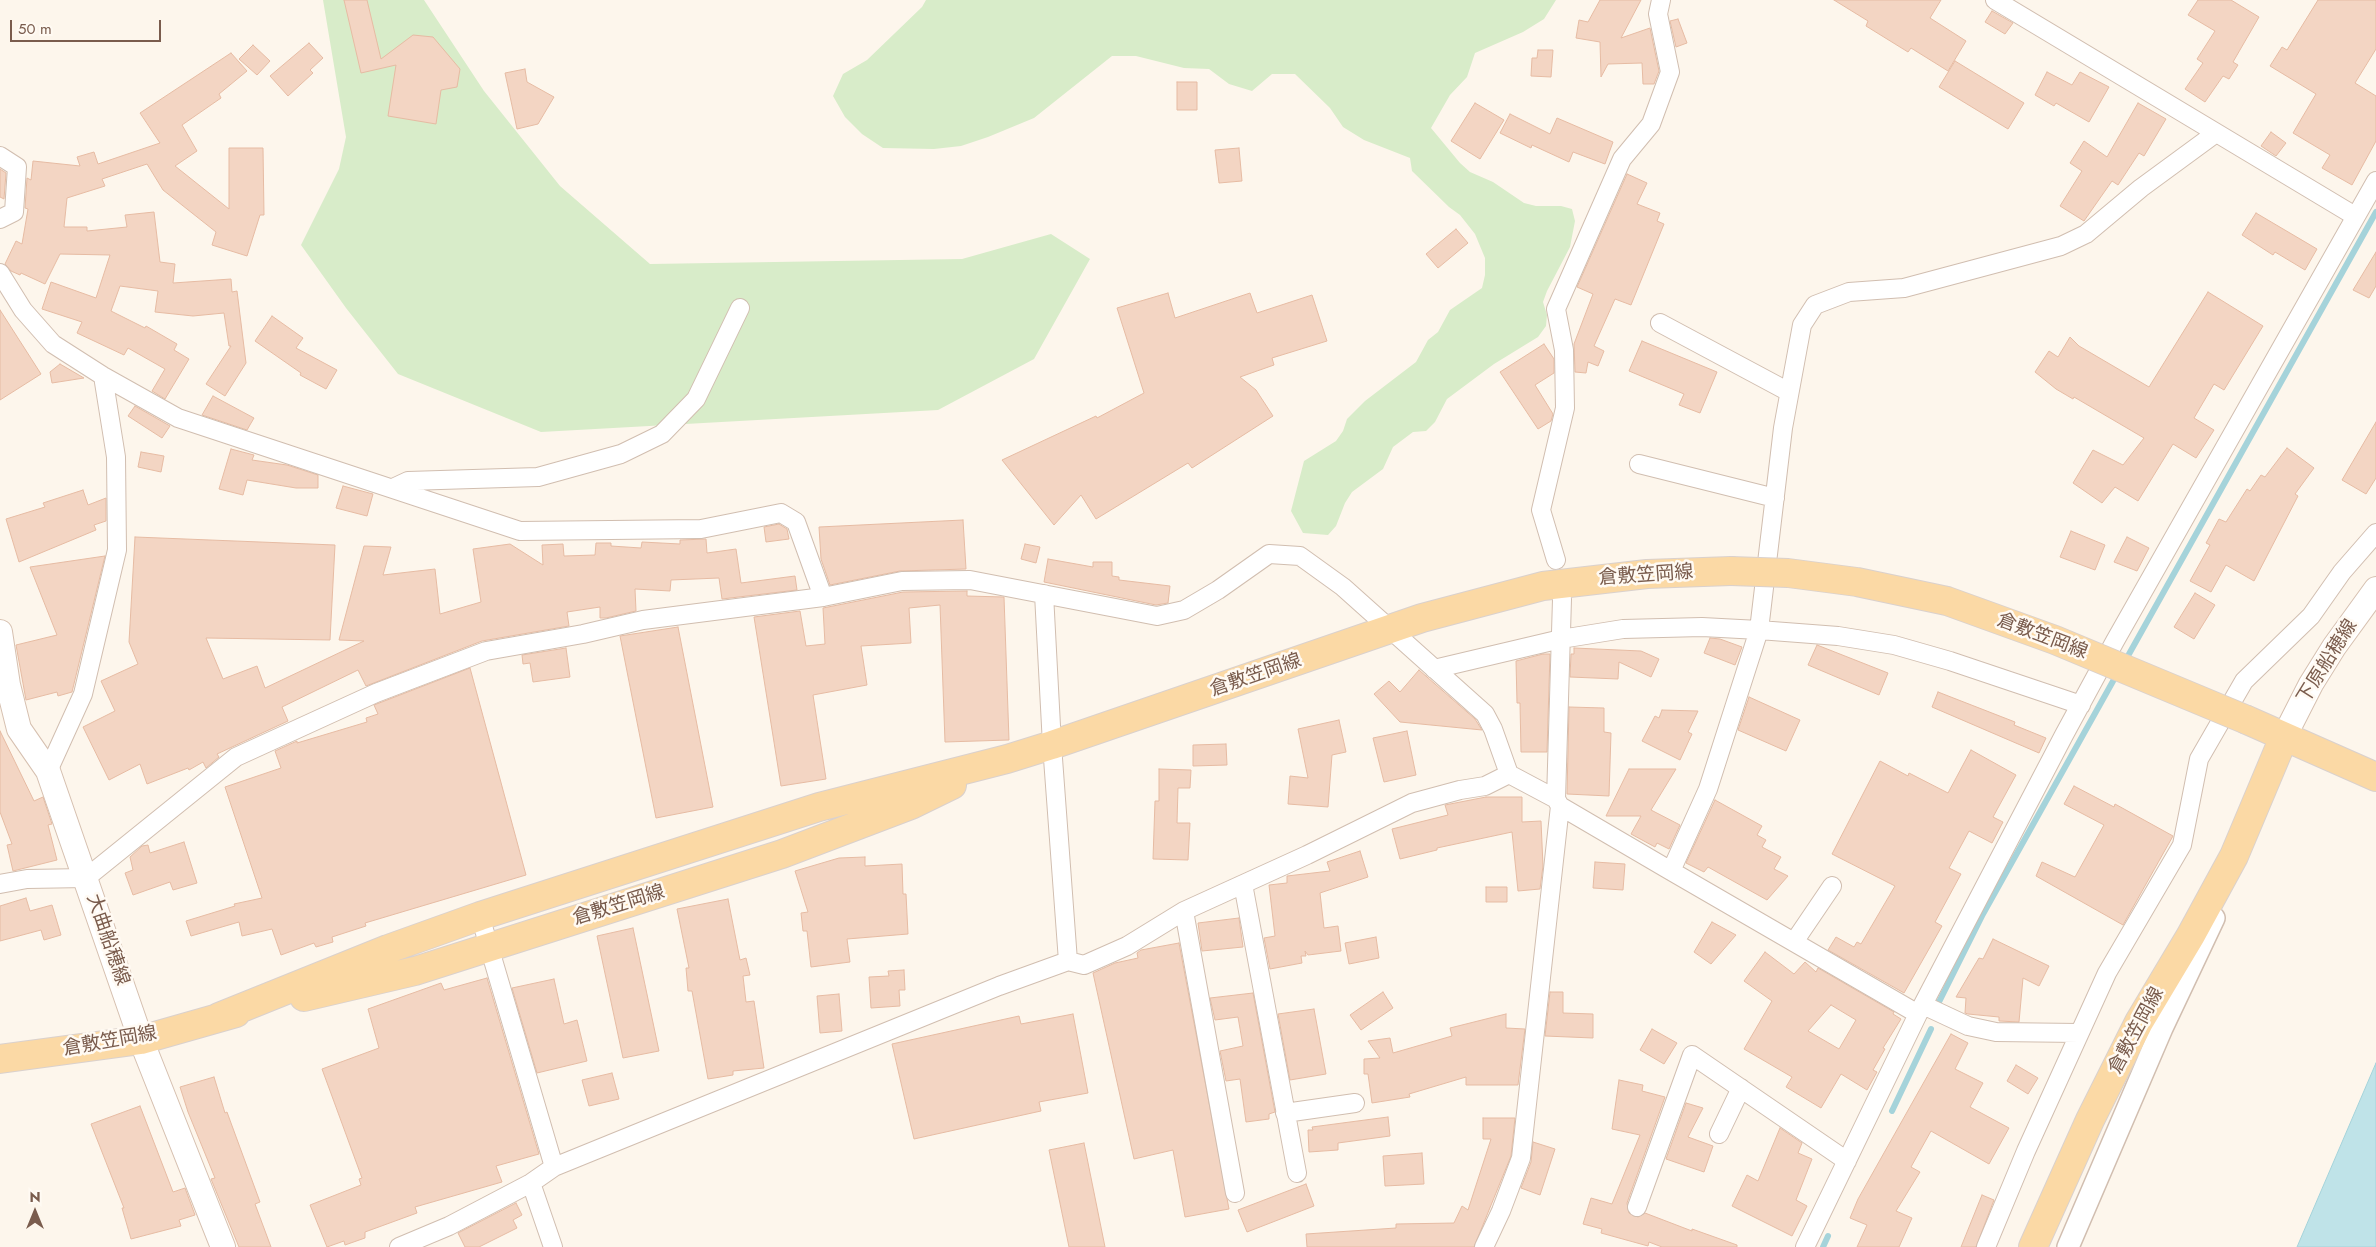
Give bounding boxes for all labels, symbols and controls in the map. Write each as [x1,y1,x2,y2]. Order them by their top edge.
scale bar [12,10,164,42]
text: 50 m [18,18,52,40]
street label: 倉敷笠岡線 [1598,561,1694,591]
street label: 倉敷笠岡線 [1994,609,2090,665]
street label: 下原船穂線 [2293,616,2363,708]
street label: 倉敷笠岡線 [1207,650,1305,702]
street label: 倉敷笠岡線 [570,881,668,931]
street label: 大曲船穂線 [81,891,133,989]
street label: 倉敷笠岡線 [2105,984,2169,1078]
street label: 倉敷笠岡線 [61,1023,159,1061]
north arrow [10,1187,60,1237]
text: N [29,1187,41,1207]

